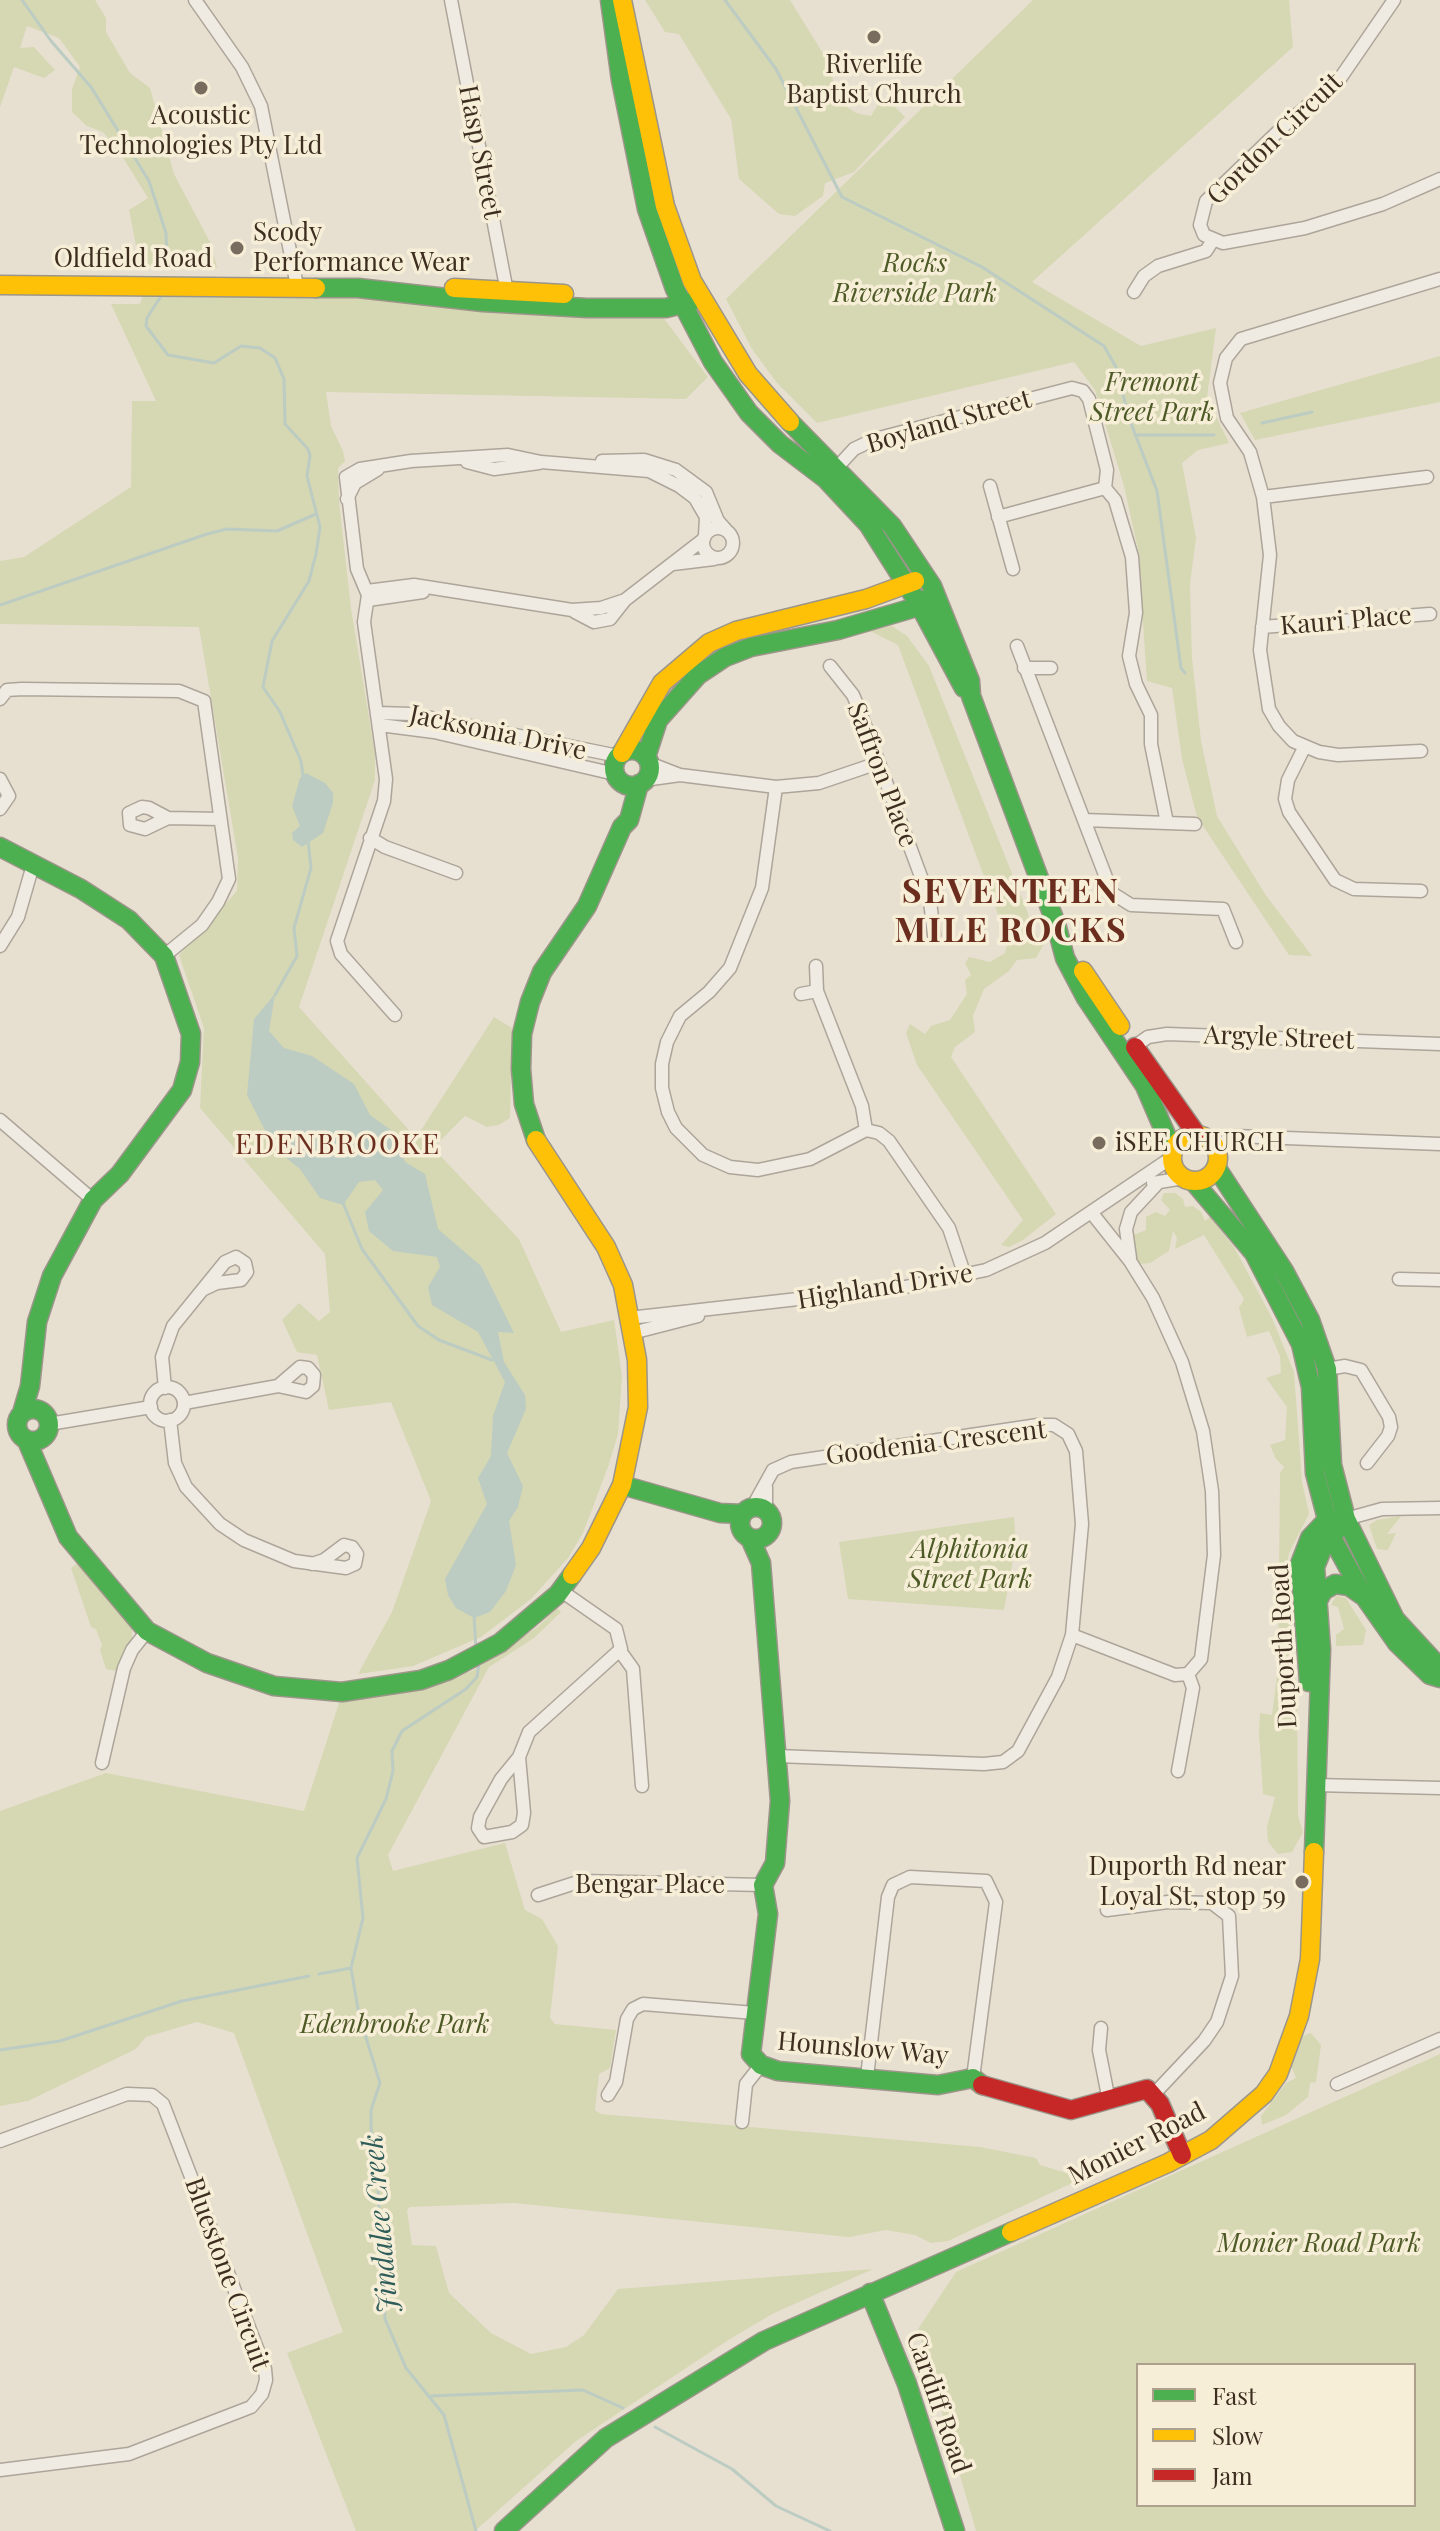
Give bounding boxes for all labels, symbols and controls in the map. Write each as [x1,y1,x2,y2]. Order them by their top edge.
marker: Riverlife Baptist Church [865,28,883,46]
place label: Riverlife Baptist Church [786,49,962,110]
street label: Gordon Circuit [1201,67,1349,211]
marker: Acoustic Technologies Pty Ltd [192,79,210,97]
street label: Hasp Street [452,83,508,221]
place label: Acoustic Technologies Pty Ltd [79,100,323,162]
place label: Scody Performance Wear [253,217,470,278]
marker: Scody Performance Wear [228,239,246,257]
street label: Oldfield Road [54,243,212,275]
park label: Rocks Riverside Park [833,248,997,310]
park label: Fremont Street Park [1090,367,1214,428]
street label: Boyland Street [863,384,1035,460]
street label: Kauri Place [1279,600,1413,642]
street label: Saffron Place [840,698,924,852]
street label: Jacksonia Drive [407,699,589,767]
district label: SEVENTEEN MILE ROCKS [894,872,1128,952]
street label: Argyle Street [1203,1020,1355,1056]
place label: iSEE CHURCH [1115,1127,1285,1159]
district label: EDENBROOKE [235,1128,441,1162]
marker: iSEE CHURCH [1090,1134,1108,1152]
street label: Highland Drive [795,1258,975,1316]
street label: Goodenia Crescent [824,1414,1048,1472]
park label: Alphitonia Street Park [908,1534,1032,1596]
street label: Duporth Road [1264,1563,1304,1729]
place label: Duporth Rd near Loyal St, stop 59 [1089,1851,1286,1912]
street label: Bengar Place [575,1869,725,1901]
marker: Duporth Rd near Loyal St, stop 59 [1293,1873,1311,1891]
park label: Edenbrooke Park [300,2009,490,2041]
street label: Hounslow Way [776,2026,950,2072]
street label: Monier Road [1063,2096,1211,2192]
water label: Jindalee Creek [356,2133,406,2315]
street label: Bluestone Circuit [178,2173,276,2375]
park label: Monier Road Park [1217,2228,1421,2260]
street label: Cardiff Road [899,2328,977,2478]
legend [1136,2363,1416,2507]
text: Fast [1212,2379,1257,2411]
text: Slow [1212,2419,1263,2451]
text: Jam [1212,2459,1253,2491]

